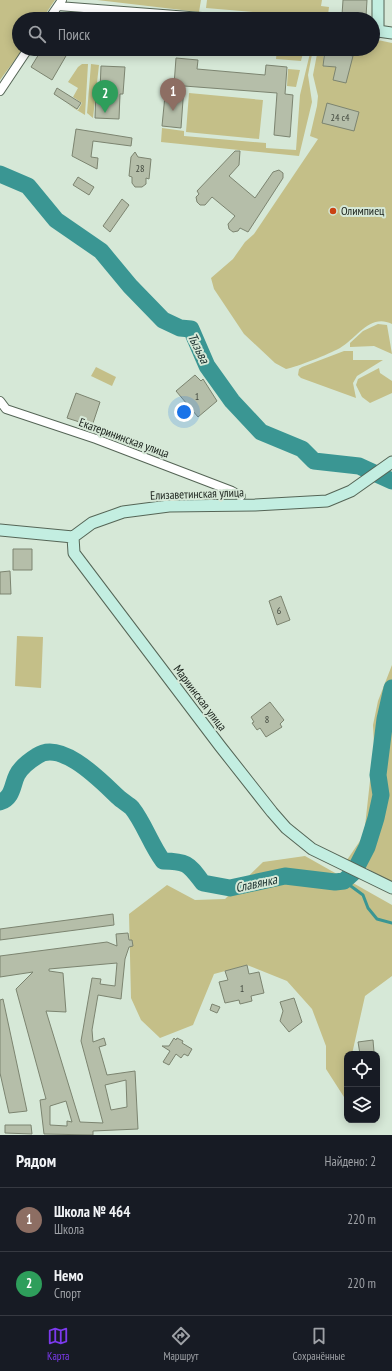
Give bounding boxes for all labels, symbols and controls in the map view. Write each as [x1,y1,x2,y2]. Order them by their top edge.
search box [12,12,380,56]
icon: search [26,23,48,45]
text: Поиск [58,25,90,44]
pin: 1 [160,78,186,111]
pin: 2 [92,80,118,113]
house number: 24 с4 [330,111,350,124]
house number: 28 [136,162,145,175]
place label: Олимпиец [341,203,385,218]
marker: Олимпиец [328,206,338,216]
water label: Тызьва [184,330,214,367]
house number: 1 [195,390,199,403]
your location [174,402,194,422]
street label: Екатерининская улица [77,414,171,461]
street label: Елизаветинская улица [150,484,244,503]
house number: 6 [277,604,282,617]
street label: Мариинская улица [171,662,230,734]
house number: 8 [265,713,269,726]
water label: Славянка [234,871,279,896]
house number: 1 [240,982,244,995]
map controls [344,1051,380,1123]
button: locate [344,1051,380,1087]
button: layers [344,1087,380,1123]
text: Рядом [16,1150,56,1172]
text: Найдено: 2 [325,1153,376,1170]
text: Школа № 464 [54,1202,130,1221]
text: 1 [26,1211,32,1228]
text: 220 m [347,1211,376,1228]
text: Школа [54,1221,84,1238]
text: Немо [54,1266,83,1285]
text: 2 [26,1275,32,1292]
text: 220 m [347,1275,376,1292]
text: Спорт [54,1285,81,1302]
tab: Карта [47,1325,69,1363]
tab: Маршрут [163,1325,199,1363]
tab: Сохранённые [293,1325,345,1363]

